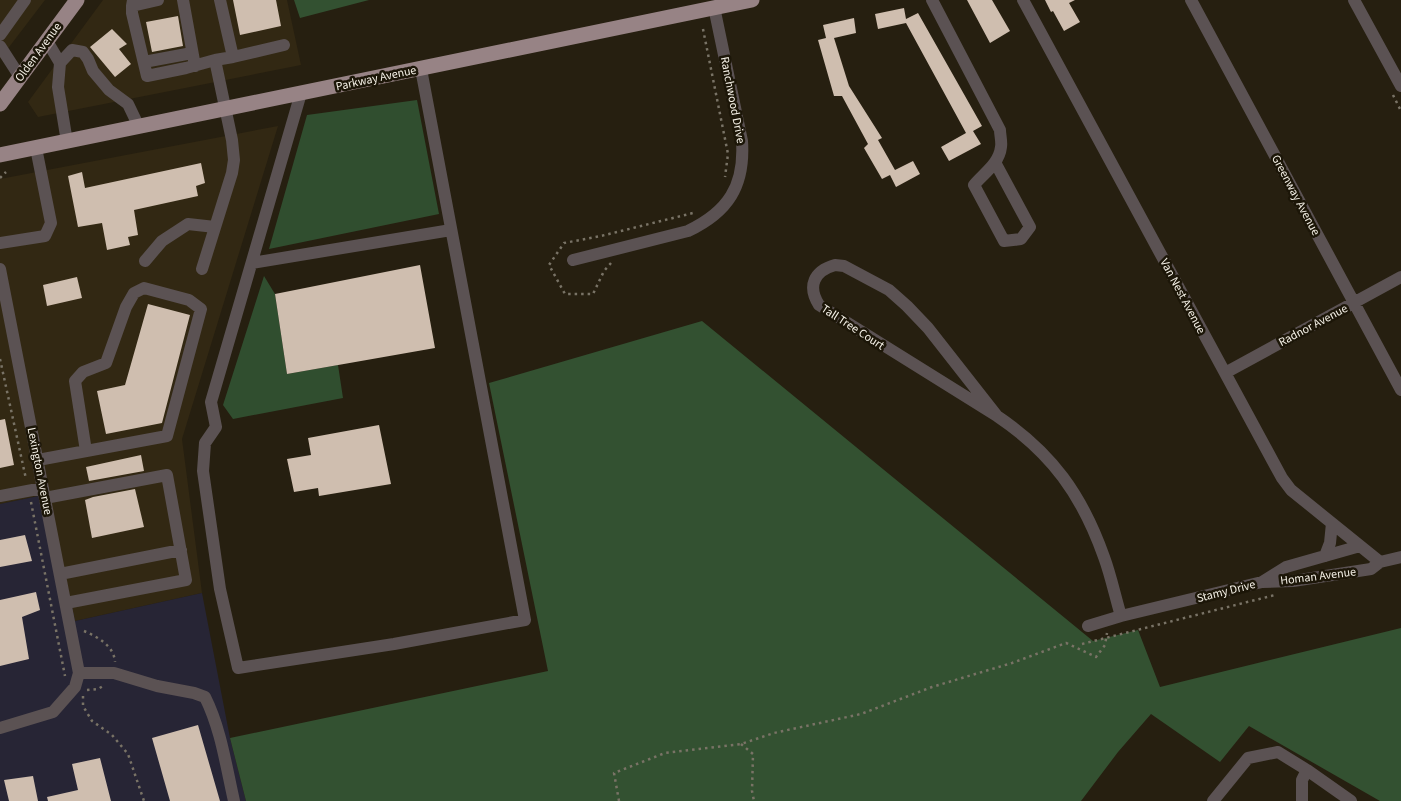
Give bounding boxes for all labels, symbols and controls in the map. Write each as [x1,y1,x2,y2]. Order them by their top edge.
street label: Olden Avenue [11,19,66,85]
street label: Ranchwood Drive [716,55,749,145]
street label: Parkway Avenue [334,62,418,95]
street label: Greenway Avenue [1267,152,1324,239]
street label: Van Nest Avenue [1156,256,1210,337]
street label: Radnor Avenue [1276,300,1351,351]
street label: Tall Tree Court [818,301,888,354]
street label: Lexington Avenue [23,426,56,516]
street label: Homan Avenue [1279,563,1357,590]
street label: Stamy Drive [1195,576,1257,607]

